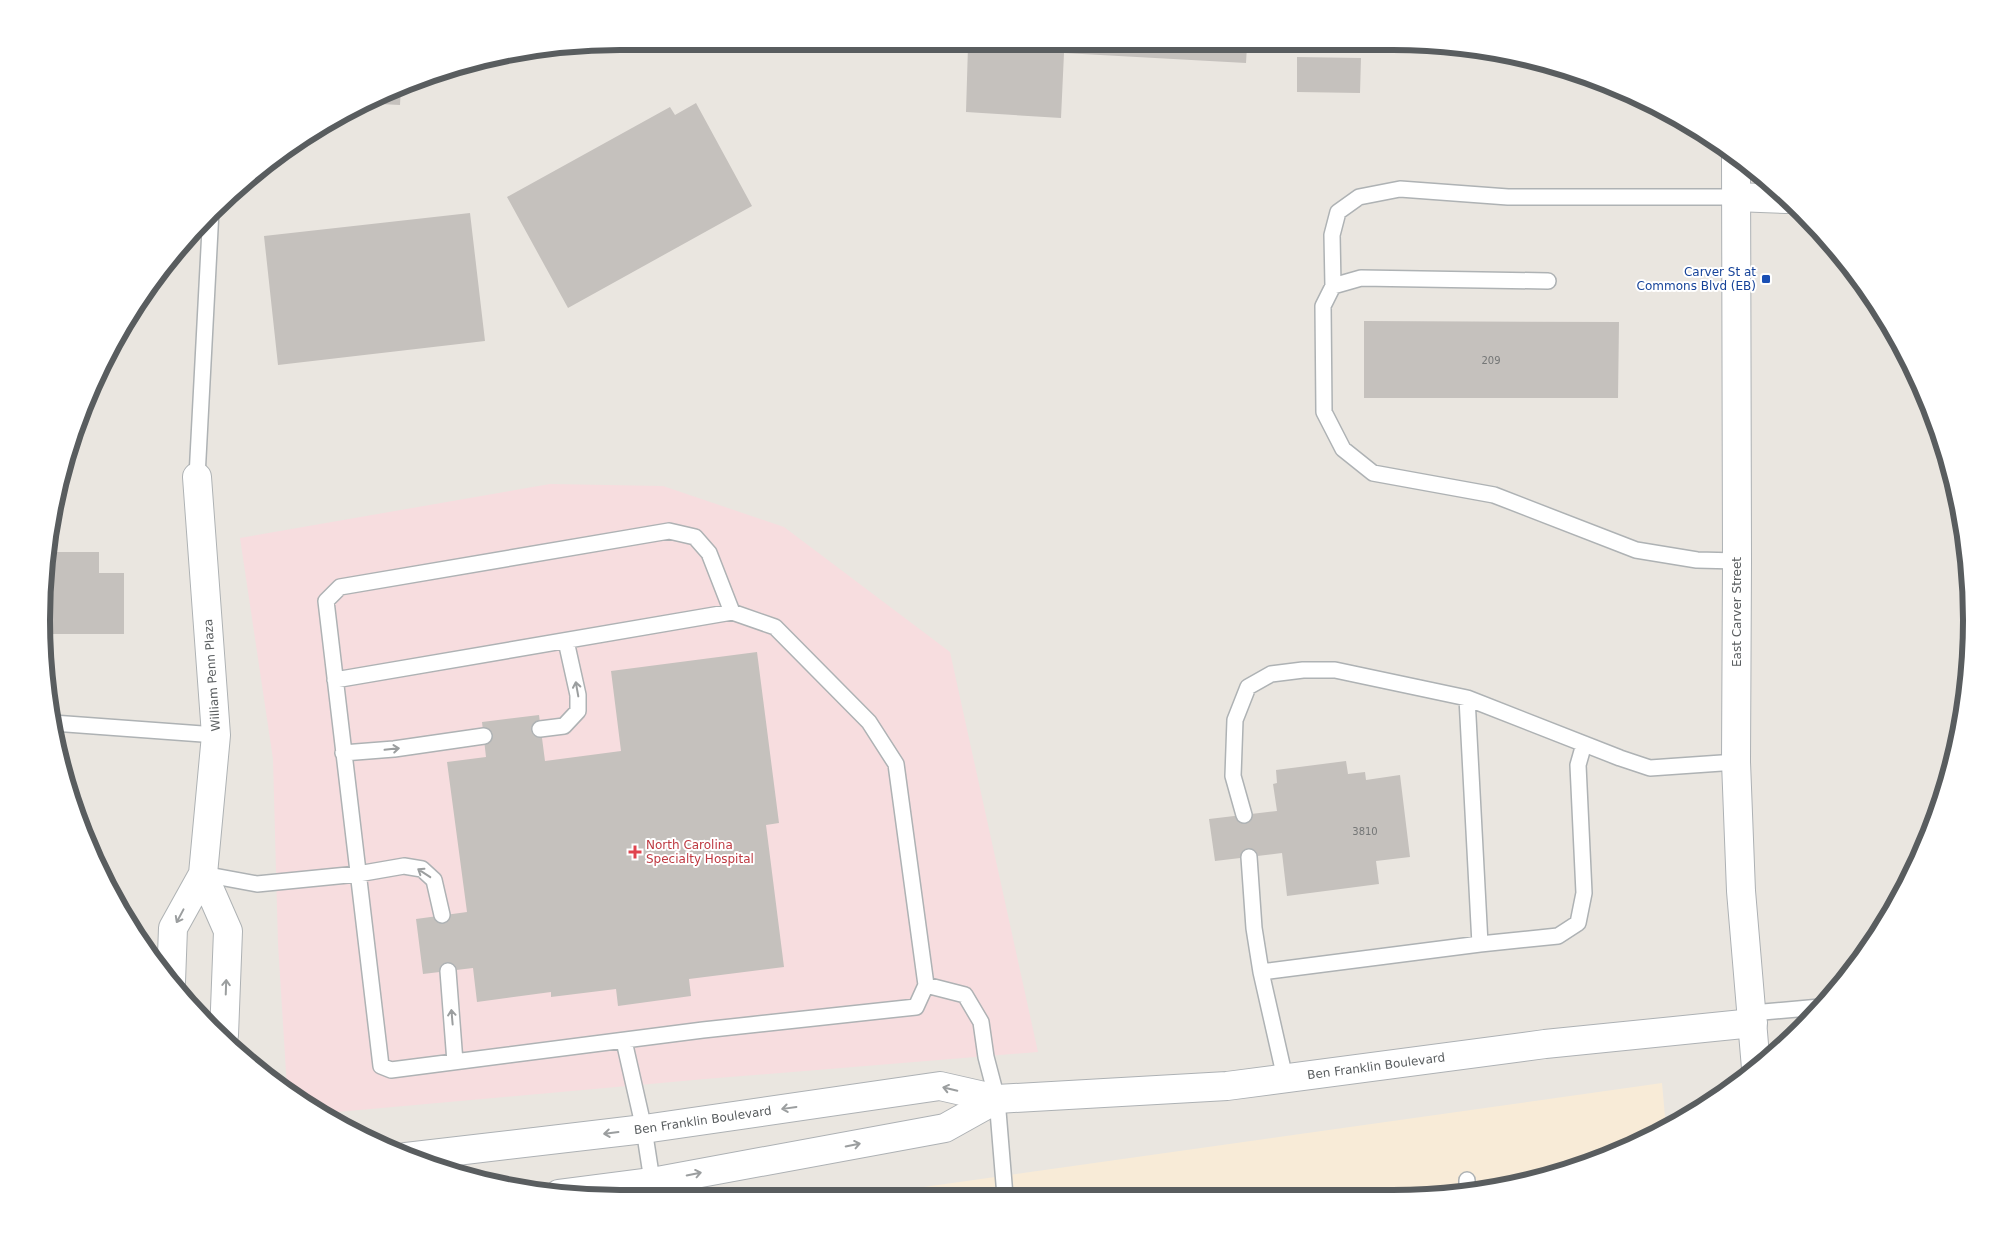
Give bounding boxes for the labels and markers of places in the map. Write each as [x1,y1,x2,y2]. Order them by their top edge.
place label: Carver St at Commons Blvd (EB) [1637,265,1756,293]
marker: Carver St at Commons Blvd (EB) [1760,273,1772,285]
place label: North Carolina Specialty Hospital [646,838,754,866]
marker: North Carolina Specialty Hospital [628,845,642,859]

